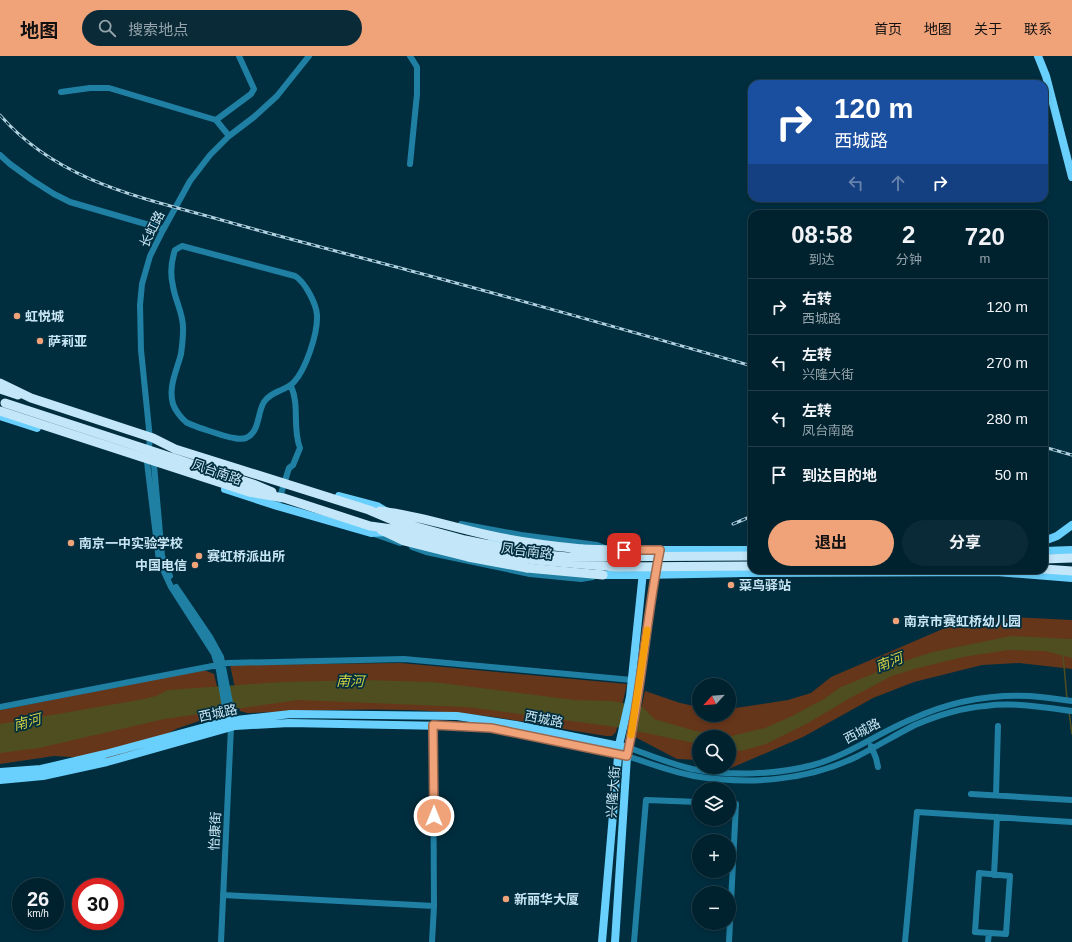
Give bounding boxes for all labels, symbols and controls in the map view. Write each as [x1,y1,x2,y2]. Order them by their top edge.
search box [82,10,362,46]
icon: search [96,17,118,39]
text: 地图 [20,20,58,41]
text: 搜索地点 [128,21,188,38]
text: 首页 [874,21,902,37]
text: 地图 [924,21,952,37]
text: 关于 [974,21,1002,37]
text: 联系 [1024,21,1052,37]
text: 120 m [834,93,913,124]
icon: right [768,96,820,148]
text: 西城路 [834,131,888,151]
icon: left [845,172,867,194]
icon: ahead [887,172,909,194]
icon: right [929,172,951,194]
street label: 长虹路 [137,208,167,250]
text: 08:58 [791,221,853,248]
text: 2 [902,221,915,248]
text: 720 [965,223,1005,250]
text: m [979,251,990,266]
text: 到达 [809,252,835,267]
text: 分钟 [896,252,922,267]
text: 右转 [802,290,832,307]
icon: right [768,296,790,318]
text: 120 m [986,298,1028,315]
place label: 虹悦城 [25,309,64,324]
marker: 虹悦城 [12,311,22,321]
text: 西城路 [802,311,841,326]
place label: 萨莉亚 [48,334,87,349]
marker: 萨莉亚 [35,336,45,346]
text: 左转 [802,346,832,363]
icon: left [768,352,790,374]
text: 270 m [986,354,1028,371]
text: 兴隆大街 [802,367,854,382]
text: 左转 [802,402,832,419]
icon: left [768,408,790,430]
text: 280 m [986,410,1028,427]
text: 凤台南路 [802,423,854,438]
street label: 凤台南路 [190,456,244,488]
icon: arrive [768,464,790,486]
text: 50 m [995,466,1028,483]
text: 到达目的地 [802,467,877,484]
button: 退出 [768,520,894,566]
button: 分享 [902,520,1028,566]
pin [607,533,641,567]
place label: 南京一中实验学校 [79,536,183,551]
marker: 南京一中实验学校 [66,538,76,548]
icon: arrive [613,539,635,561]
street label: 凤台南路 [500,540,554,562]
place label: 赛虹桥派出所 [207,549,285,564]
marker: 赛虹桥派出所 [194,551,204,561]
place label: 中国电信 [135,558,187,573]
marker: 中国电信 [190,560,200,570]
place label: 菜鸟驿站 [739,578,791,593]
marker: 菜鸟驿站 [726,580,736,590]
place label: 南京市赛虹桥幼儿园 [904,614,1021,629]
marker: 南京市赛虹桥幼儿园 [891,616,901,626]
water label: 南河 [873,648,908,674]
water label: 南河 [336,673,367,689]
north arrow [692,678,736,722]
map controls [692,678,736,930]
street label: 西城路 [197,702,239,724]
street label: 西城路 [523,708,565,730]
water label: 南河 [11,710,45,733]
street label: 西城路 [841,715,883,747]
button: search [692,730,736,774]
street label: 兴隆大街 [604,766,622,818]
button: layers [692,782,736,826]
position arrow [413,795,455,837]
street label: 怡康街 [206,811,224,851]
button: + [692,834,736,878]
speed limit sign: 30 [72,878,124,930]
button: − [692,886,736,930]
text: 26 [27,888,49,910]
place label: 新丽华大厦 [514,892,579,907]
marker: 新丽华大厦 [501,894,511,904]
text: km/h [27,908,49,919]

